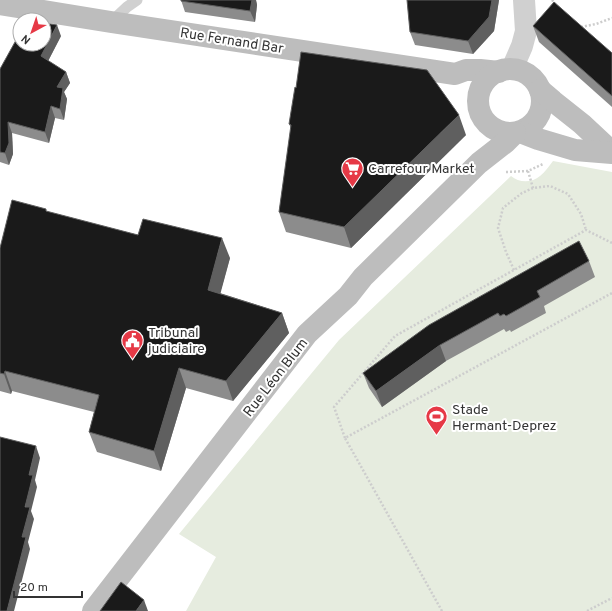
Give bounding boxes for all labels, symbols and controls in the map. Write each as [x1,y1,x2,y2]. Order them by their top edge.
north arrow [12,12,52,52]
street label: Rue Fernand Bar [179,25,285,58]
text: N [19,31,34,47]
supermarket icon: Carrefour Market [339,155,365,188]
place label: Carrefour Market [368,161,475,178]
place label: Tribunal judiciaire [147,325,205,358]
public building icon: Tribunal judiciaire [120,327,146,360]
street label: Rue Léon Blum [240,335,312,420]
place label: Stade Hermant-Deprez [452,402,557,435]
sports icon: Stade Hermant-Deprez [423,404,449,437]
scale bar [14,573,82,599]
text: 20 m [20,580,48,596]

